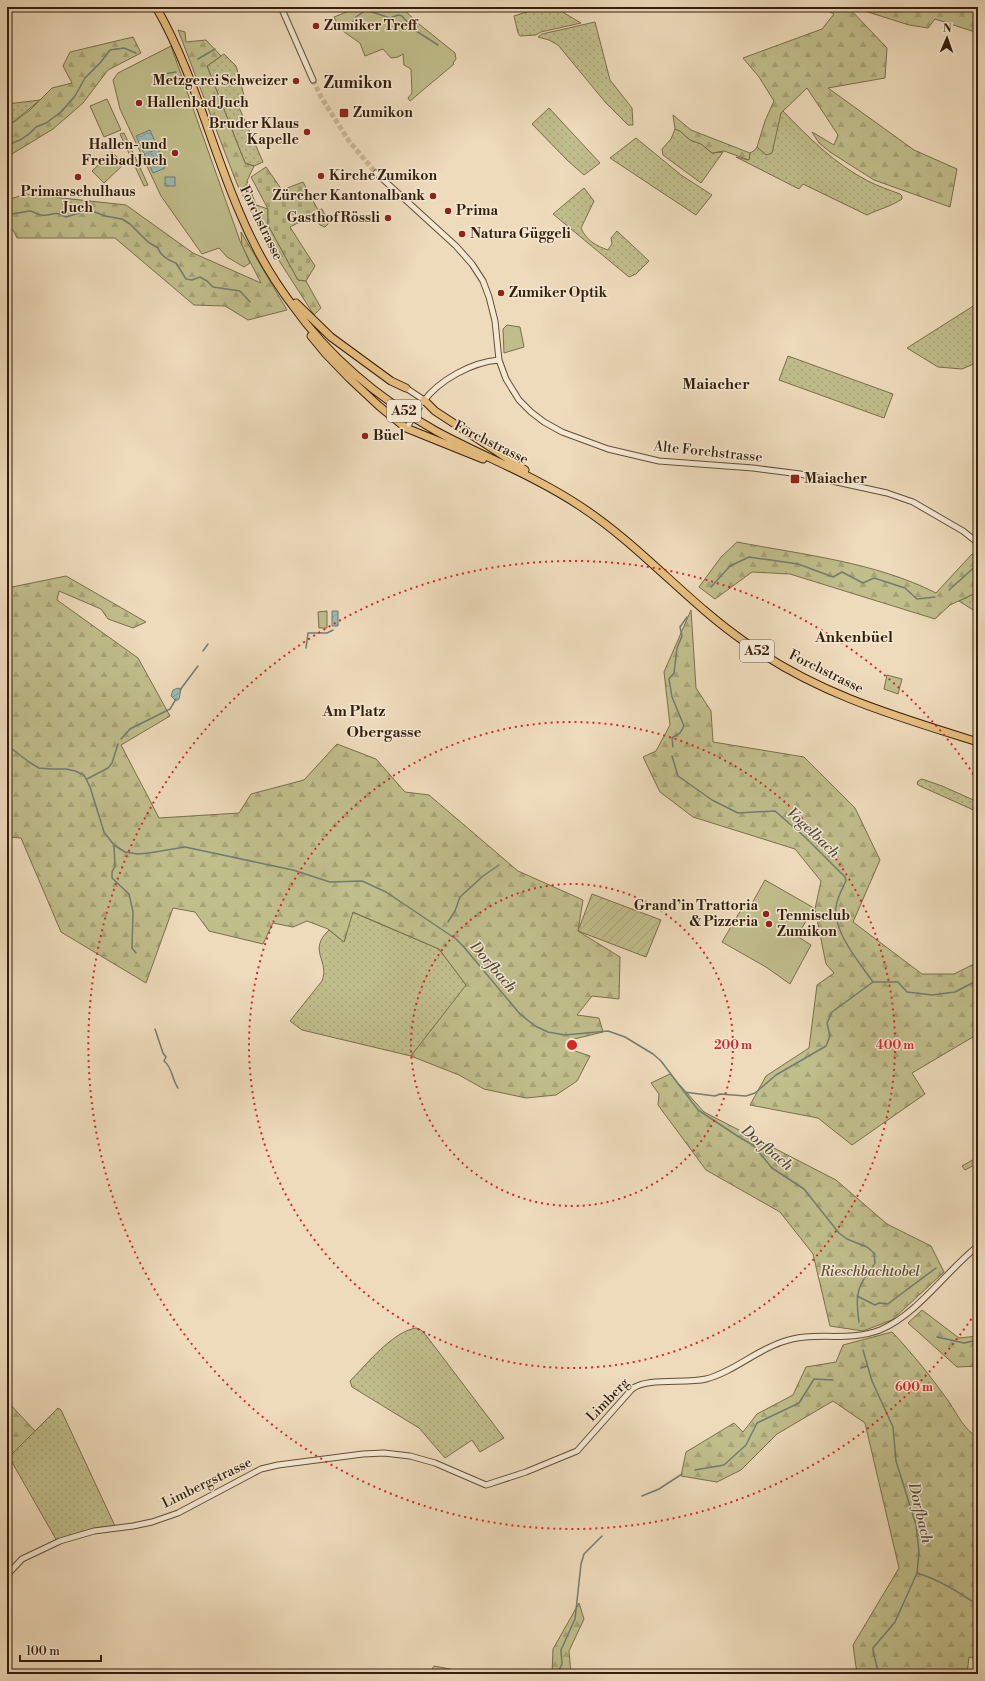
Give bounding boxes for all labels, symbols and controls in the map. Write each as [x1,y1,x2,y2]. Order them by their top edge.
place label: Zumiker Treff [324,17,419,35]
north arrow [927,18,967,58]
marker: Zumiker Treff [311,21,321,31]
text: N [943,22,952,36]
place label: Metzgerei Schweizer [153,72,288,90]
district label: Zumikon [324,73,392,93]
marker: Metzgerei Schweizer [291,76,301,86]
place label: Hallenbad Juch [147,94,249,112]
marker: Hallenbad Juch [134,98,144,108]
place label: Zumikon [353,104,413,122]
marker: Zumikon [338,107,350,119]
place label: Bruder Klaus Kapelle [209,115,299,149]
marker: Bruder Klaus Kapelle [302,127,312,137]
place label: Hallen- und Freibad Juch [81,136,167,170]
marker: Hallen- und Freibad Juch [170,148,180,158]
place label: Kirche Zumikon [329,167,438,185]
marker: Kirche Zumikon [316,171,326,181]
marker: Primarschulhaus Juch [73,172,83,182]
place label: Primarschulhaus Juch [20,183,136,217]
street label: Forchstrasse [235,183,287,263]
place label: Zürcher Kantonalbank [273,187,425,205]
marker: Zürcher Kantonalbank [428,191,438,201]
place label: Prima [456,202,499,220]
marker: Prima [443,206,453,216]
place label: Gasthof Rössli [286,209,381,227]
marker: Gasthof Rössli [383,213,393,223]
place label: Natura Güggeli [470,225,571,243]
marker: Natura Güggeli [457,229,467,239]
place label: Zumiker Optik [509,284,607,302]
marker: Zumiker Optik [496,288,506,298]
district label: Maiacher [682,375,750,394]
road number: A52 [387,400,421,422]
street label: Forchstrasse [451,417,531,469]
place label: Büel [373,427,405,445]
marker: Büel [360,431,370,441]
street label: Alte Forchstrasse [652,437,763,467]
place label: Maiacher [804,470,867,488]
marker: Maiacher [789,473,801,485]
district label: Ankenbüel [814,628,893,647]
road number: A52 [740,640,774,662]
street label: Forchstrasse [786,646,866,698]
district label: Am Platz [322,702,385,721]
district label: Obergasse [346,723,422,742]
water label: Vogelbach [783,804,844,863]
place label: Grand’in Trattoria & Pizzeria [634,897,758,931]
place label: Tennisclub Zumikon [777,907,850,941]
marker: Grand’in Trattoria & Pizzeria [761,909,771,919]
marker: Tennisclub Zumikon [764,919,774,929]
water label: Dorfbach [465,937,521,997]
centre of rings [565,1038,579,1052]
text: 200 m [714,1038,752,1053]
text: 400 m [876,1038,914,1053]
water label: Dorfbach [737,1120,797,1176]
park label: Rieschbachtobel [819,1263,920,1281]
street label: Limberg [583,1374,634,1426]
text: 600 m [895,1380,933,1395]
street label: Limbergstrasse [159,1453,255,1513]
water label: Dorfbach [904,1480,936,1546]
scale bar [20,1637,101,1663]
text: 100 m [26,1644,60,1659]

